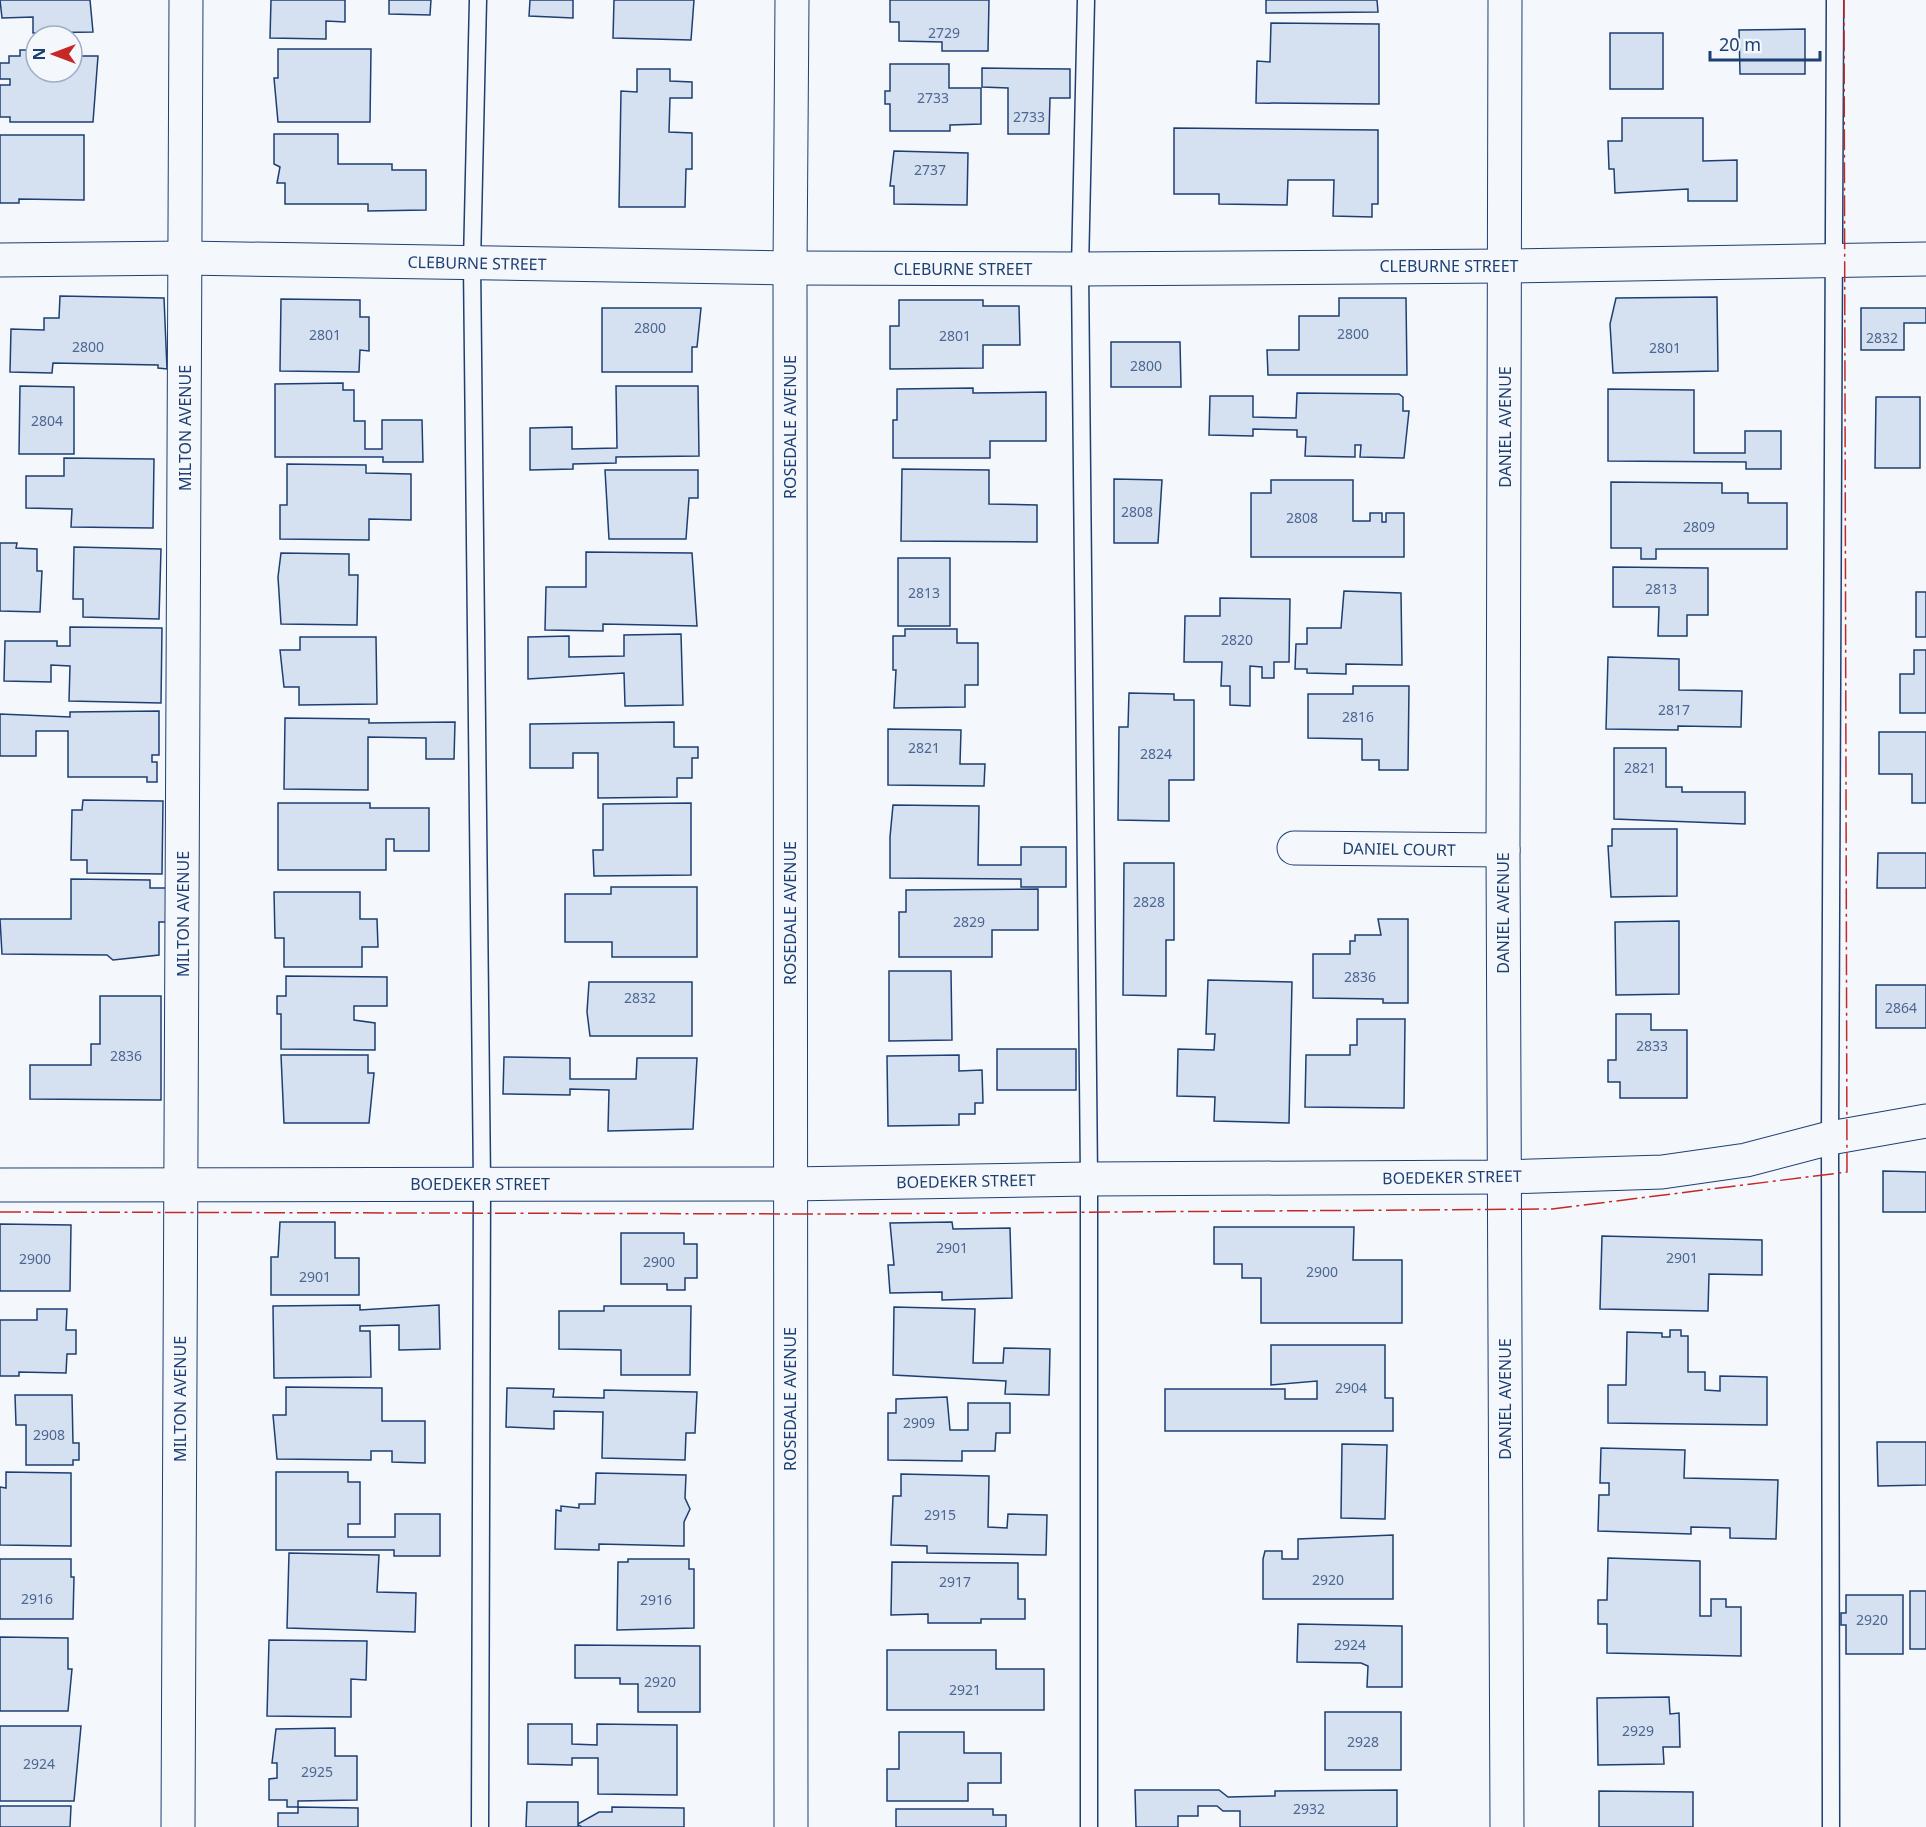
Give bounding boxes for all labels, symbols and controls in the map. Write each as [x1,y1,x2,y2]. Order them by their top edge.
house number: 2729 [928,23,960,42]
north arrow [24,24,84,84]
scale bar [1710,24,1820,62]
text: 20 m [1719,32,1761,56]
text: N [28,47,50,61]
house number: 2733 [917,88,949,107]
house number: 2733 [1013,107,1045,126]
house number: 2737 [914,160,946,179]
street label: CLEBURNE STREET [407,251,547,275]
street label: CLEBURNE STREET [1380,255,1519,277]
street label: CLEBURNE STREET [894,258,1033,280]
house number: 2800 [634,318,666,337]
house number: 2800 [1337,324,1369,343]
house number: 2801 [309,325,341,344]
house number: 2801 [939,326,971,345]
house number: 2832 [1866,328,1898,347]
house number: 2800 [72,337,104,356]
house number: 2801 [1649,338,1681,357]
street label: ROSEDALE AVENUE [779,355,801,499]
house number: 2800 [1130,356,1162,375]
street label: MILTON AVENUE [174,365,196,491]
street label: DANIEL AVENUE [1494,366,1516,488]
house number: 2804 [31,411,63,430]
house number: 2808 [1121,502,1153,521]
house number: 2808 [1286,508,1318,527]
house number: 2809 [1683,517,1715,536]
house number: 2813 [1645,579,1677,598]
house number: 2813 [908,583,940,602]
house number: 2820 [1221,630,1253,649]
house number: 2817 [1658,700,1690,719]
house number: 2816 [1342,707,1374,726]
house number: 2821 [908,738,940,757]
house number: 2824 [1140,744,1172,763]
house number: 2821 [1624,758,1656,777]
street label: DANIEL COURT [1342,837,1456,861]
street label: ROSEDALE AVENUE [779,841,801,985]
street label: MILTON AVENUE [172,851,194,977]
street label: DANIEL AVENUE [1492,852,1514,974]
house number: 2828 [1133,892,1165,911]
house number: 2829 [953,912,985,931]
house number: 2836 [1344,967,1376,986]
house number: 2832 [624,988,656,1007]
house number: 2864 [1885,998,1917,1017]
house number: 2833 [1636,1036,1668,1055]
house number: 2836 [110,1046,142,1065]
street label: BOEDEKER STREET [1382,1165,1522,1189]
street label: BOEDEKER STREET [896,1169,1036,1193]
street label: BOEDEKER STREET [410,1173,550,1195]
house number: 2901 [936,1238,968,1257]
house number: 2901 [1666,1248,1698,1267]
house number: 2900 [19,1249,51,1268]
house number: 2900 [643,1252,675,1271]
house number: 2900 [1306,1262,1338,1281]
house number: 2901 [299,1267,331,1286]
street label: ROSEDALE AVENUE [779,1327,801,1471]
street label: MILTON AVENUE [169,1336,191,1462]
street label: DANIEL AVENUE [1494,1338,1516,1460]
house number: 2904 [1335,1378,1367,1397]
house number: 2909 [903,1413,935,1432]
house number: 2908 [33,1425,65,1444]
house number: 2915 [924,1505,956,1524]
house number: 2920 [1312,1570,1344,1589]
house number: 2917 [939,1572,971,1591]
house number: 2916 [21,1589,53,1608]
house number: 2916 [640,1590,672,1609]
house number: 2920 [1856,1610,1888,1629]
house number: 2924 [1334,1635,1366,1654]
house number: 2920 [644,1672,676,1691]
house number: 2921 [949,1680,981,1699]
house number: 2929 [1622,1721,1654,1740]
house number: 2928 [1347,1732,1379,1751]
house number: 2924 [23,1754,55,1773]
house number: 2925 [301,1762,333,1781]
house number: 2932 [1293,1799,1325,1818]

